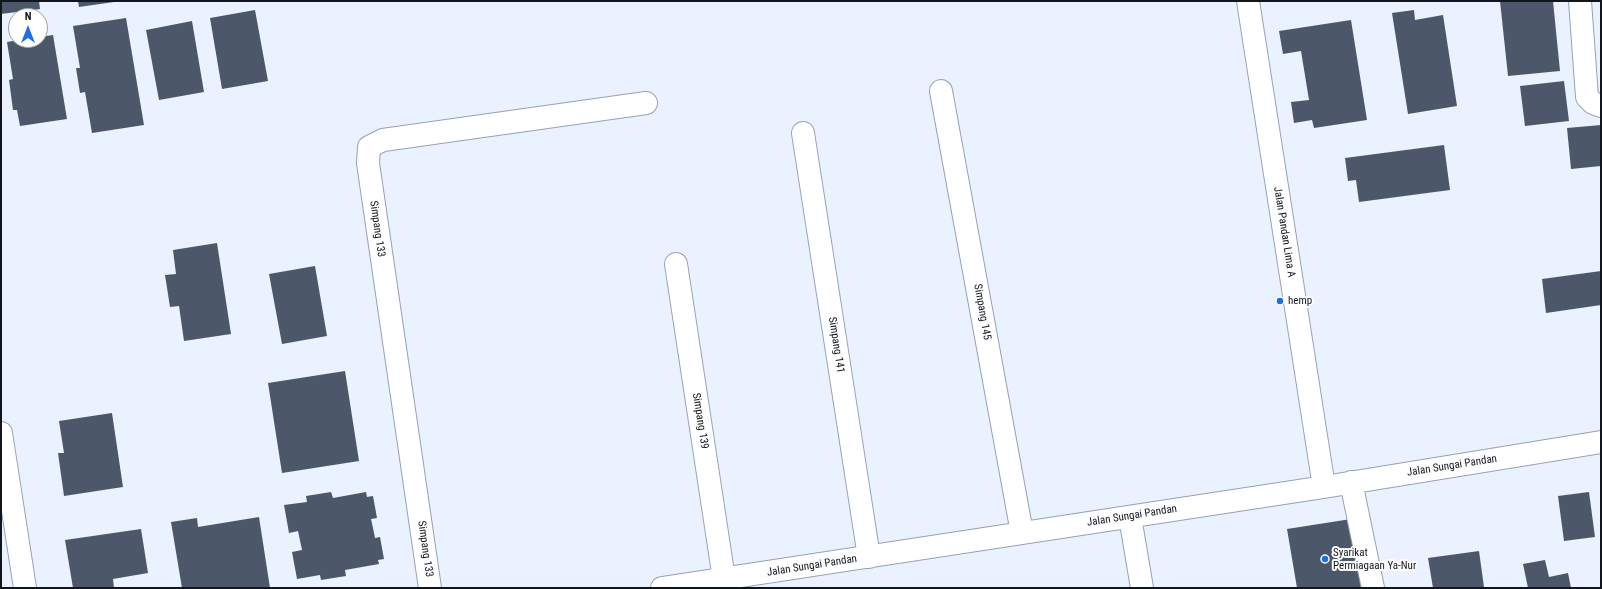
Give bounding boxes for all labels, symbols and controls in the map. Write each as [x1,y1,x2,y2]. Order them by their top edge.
north arrow [8,8,48,48]
text: N [25,10,31,23]
street label: Jalan Pandan Lima A [1270,186,1298,278]
street label: Simpang 133 [367,200,387,258]
street label: Simpang 145 [971,283,993,341]
place label: hemp [1288,294,1312,308]
marker: hemp [1275,296,1285,306]
street label: Simpang 141 [825,316,847,374]
street label: Simpang 139 [689,392,711,450]
street label: Jalan Sungai Pandan [1406,452,1498,480]
street label: Jalan Sungai Pandan [1086,502,1178,530]
street label: Simpang 133 [415,520,435,578]
place label: Syarikat Permiagaan Ya-Nur [1333,546,1416,572]
street label: Jalan Sungai Pandan [766,552,858,580]
marker: Syarikat Permiagaan Ya-Nur [1320,554,1330,564]

